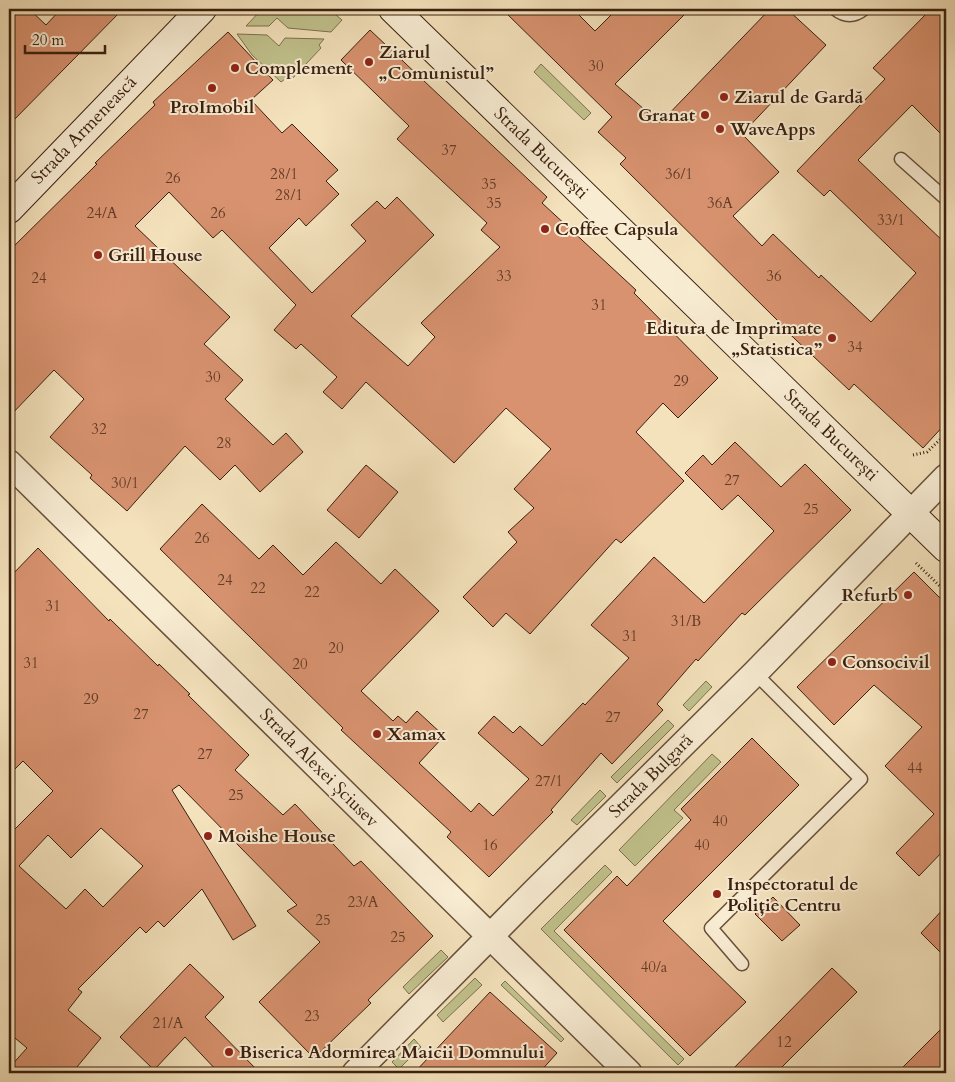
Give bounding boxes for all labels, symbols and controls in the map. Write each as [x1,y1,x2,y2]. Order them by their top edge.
scale bar [25,22,105,54]
text: 20 m [32,30,64,50]
place label: Ziarul „Comunistul” [379,40,494,86]
place label: Complement [245,56,353,81]
marker: Ziarul „Comunistul” [363,56,375,68]
house number: 30 [588,56,604,76]
marker: Complement [229,62,241,74]
street label: Strada Armenească [26,70,143,190]
marker: ProImobil [206,82,218,94]
place label: Ziarul de Gardă [734,85,864,110]
marker: Ziarul de Gardă [718,91,730,103]
place label: ProImobil [170,95,254,120]
street label: Strada București [488,101,594,205]
place label: Granat [638,103,696,128]
marker: Granat [699,109,711,121]
place label: WaveApps [729,117,815,142]
marker: WaveApps [714,123,726,135]
house number: 37 [441,140,457,160]
house number: 28/1 [270,164,298,184]
house number: 36/1 [665,164,693,184]
house number: 26 [165,168,181,188]
house number: 35 [481,174,497,194]
house number: 28/1 [275,185,303,205]
house number: 35 [486,193,502,213]
house number: 36A [707,193,733,213]
house number: 24/A [87,203,118,223]
house number: 26 [210,203,226,223]
house number: 33/1 [877,210,905,230]
place label: Coffee Capsula [555,217,678,242]
marker: Coffee Capsula [539,223,551,235]
place label: Grill House [108,243,203,268]
marker: Grill House [92,249,104,261]
house number: 33 [496,266,512,286]
house number: 36 [766,266,782,286]
house number: 24 [31,268,47,288]
house number: 31 [591,295,607,315]
place label: Editura de Imprimate „Statistica” [646,316,822,362]
marker: Editura de Imprimate „Statistica” [826,332,838,344]
house number: 34 [847,337,863,357]
house number: 30 [205,367,221,387]
house number: 29 [673,371,689,391]
street label: Strada București [778,383,884,487]
house number: 32 [91,419,107,439]
house number: 28 [216,433,232,453]
house number: 27 [724,470,740,490]
house number: 30/1 [111,473,139,493]
house number: 25 [803,499,819,519]
house number: 26 [194,528,210,548]
house number: 24 [217,570,233,590]
house number: 22 [250,578,266,598]
house number: 22 [304,582,320,602]
place label: Refurb [842,583,898,608]
marker: Refurb [902,589,914,601]
house number: 31 [45,596,61,616]
house number: 31/B [671,611,701,631]
house number: 31 [622,626,638,646]
house number: 20 [328,638,344,658]
place label: Consocivil [842,650,930,675]
house number: 31 [23,653,39,673]
house number: 20 [292,654,308,674]
marker: Consocivil [826,656,838,668]
house number: 29 [83,689,99,709]
street label: Strada Alexei Șciusev [254,703,385,834]
house number: 27 [133,704,149,724]
house number: 27 [605,707,621,727]
place label: Xamax [387,722,447,747]
marker: Xamax [371,728,383,740]
street label: Strada Bulgară [603,728,699,824]
house number: 27 [197,744,213,764]
house number: 44 [907,758,923,778]
house number: 27/1 [535,771,563,791]
house number: 25 [228,785,244,805]
house number: 40 [712,811,728,831]
place label: Moishe House [218,824,336,849]
marker: Moishe House [202,830,214,842]
house number: 16 [482,835,498,855]
house number: 40 [694,835,710,855]
place label: Inspectoratul de Poliție Centru [727,872,858,918]
marker: Inspectoratul de Poliție Centru [711,888,723,900]
house number: 23/A [348,892,379,912]
house number: 25 [315,910,331,930]
house number: 25 [390,927,406,947]
house number: 40/a [641,957,668,977]
house number: 23 [304,1006,320,1026]
house number: 21/A [153,1013,184,1033]
house number: 12 [776,1032,792,1052]
place label: Biserica Adormirea Maicii Domnului [239,1040,545,1065]
marker: Biserica Adormirea Maicii Domnului [223,1046,235,1058]

